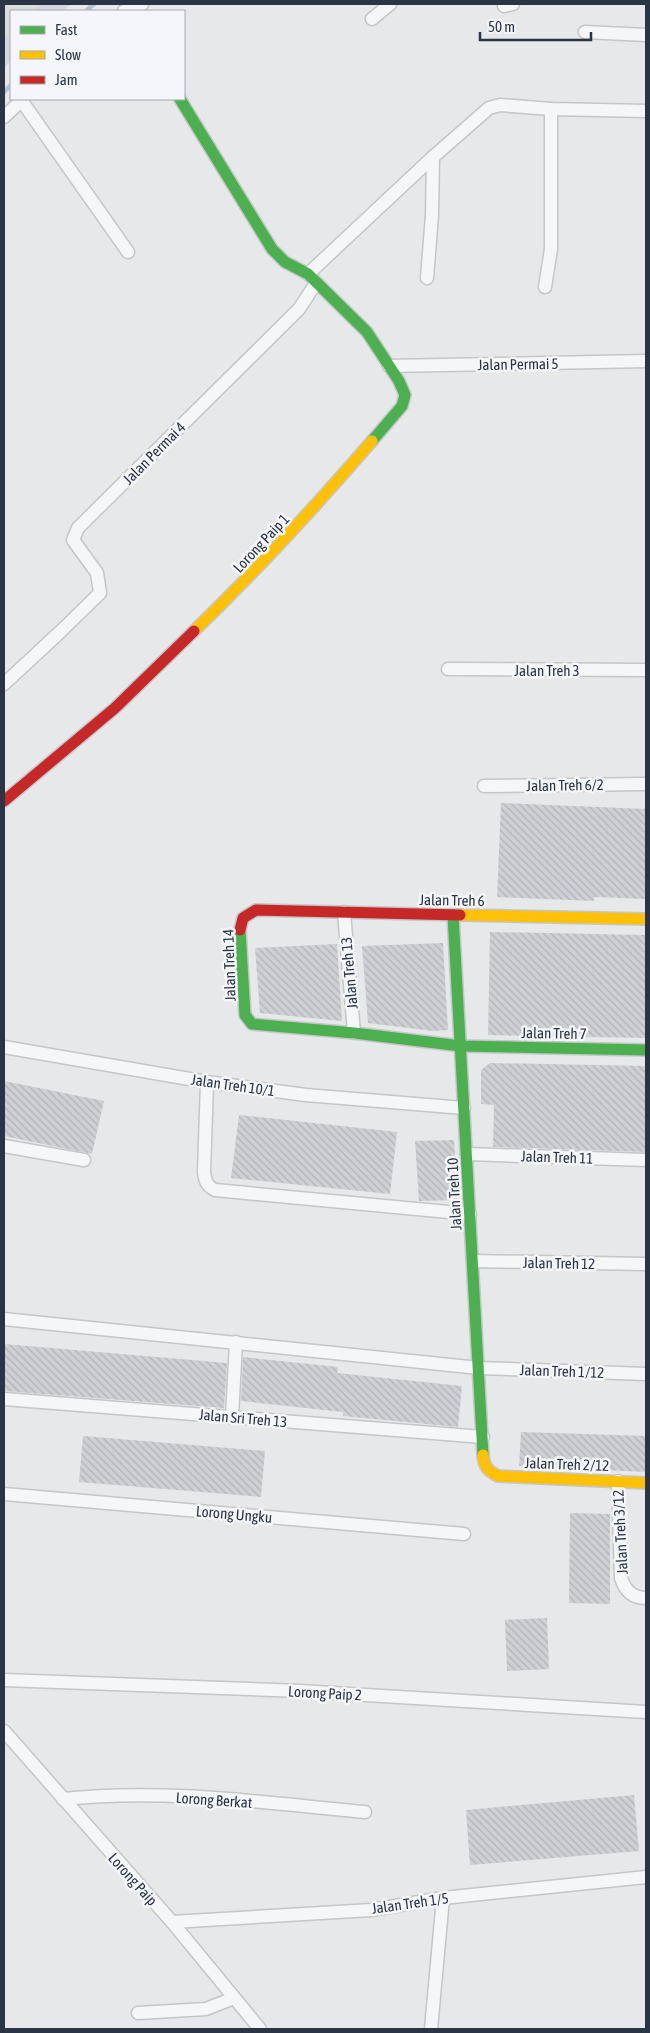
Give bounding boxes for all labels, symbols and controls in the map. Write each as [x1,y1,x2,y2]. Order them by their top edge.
legend [10,10,185,100]
scale bar [480,10,591,42]
text: 50 m [488,18,515,35]
text: Fast [55,21,77,38]
text: Slow [55,46,81,63]
text: Jam [55,71,78,88]
street label: Jalan Permai 5 [477,355,559,373]
street label: Jalan Permai 4 [119,418,189,488]
street label: Lorong Paip 1 [230,510,292,576]
street label: Jalan Treh 3 [514,662,580,679]
street label: Jalan Treh 6/2 [526,776,604,794]
street label: Jalan Treh 6 [419,891,485,909]
street label: Jalan Treh 14 [219,929,239,1001]
street label: Jalan Treh 13 [337,936,361,1010]
street label: Jalan Treh 7 [521,1024,587,1042]
street label: Jalan Treh 10/1 [190,1071,276,1099]
street label: Jalan Treh 11 [521,1147,593,1167]
street label: Jalan Treh 10 [444,1157,464,1231]
street label: Jalan Treh 12 [523,1254,595,1272]
street label: Jalan Treh 1/12 [519,1361,605,1381]
street label: Jalan Sri Treh 13 [198,1406,288,1430]
street label: Jalan Treh 2/12 [524,1454,610,1474]
street label: Jalan Treh 3/12 [609,1489,631,1575]
street label: Lorong Ungku [195,1502,273,1526]
street label: Lorong Paip 2 [288,1683,362,1703]
street label: Lorong Berkat [175,1789,253,1811]
street label: Lorong Paip [105,1849,161,1909]
street label: Jalan Treh 1/5 [370,1889,450,1917]

